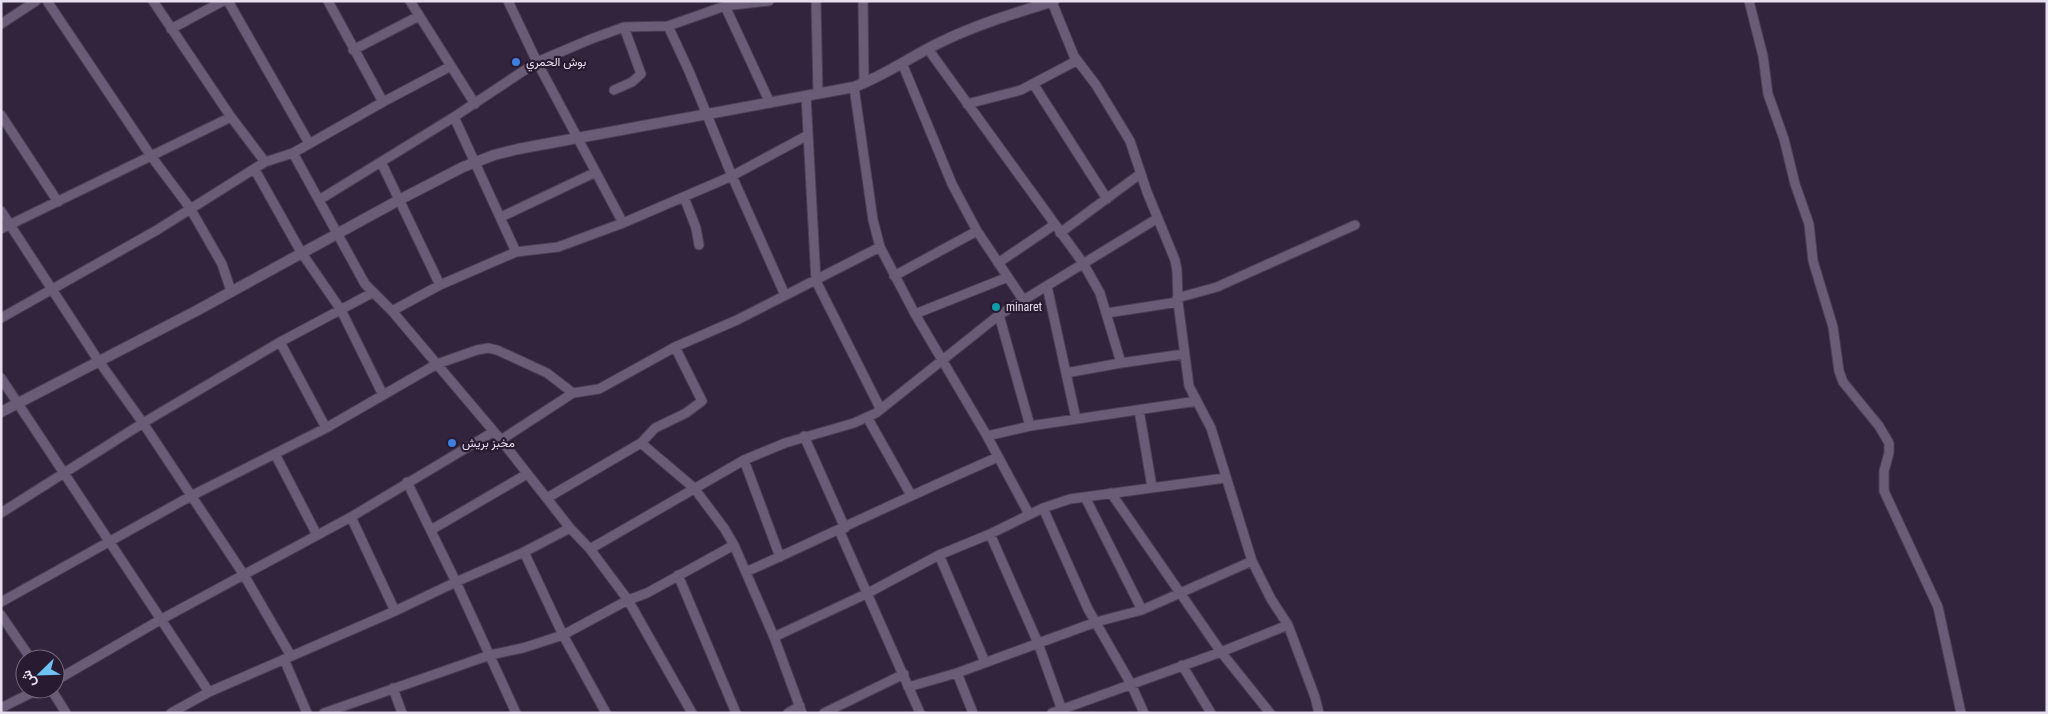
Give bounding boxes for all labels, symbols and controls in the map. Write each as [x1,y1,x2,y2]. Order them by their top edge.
place label: بوش الحمري [526,55,586,72]
marker: بوش الحمري [510,56,522,68]
place label: minaret [1006,300,1043,314]
marker: minaret [990,301,1002,313]
place label: مخبز بريش [462,436,515,451]
marker: مخبز بريش [446,437,458,449]
north arrow [15,649,65,699]
text: ش [17,668,40,690]

